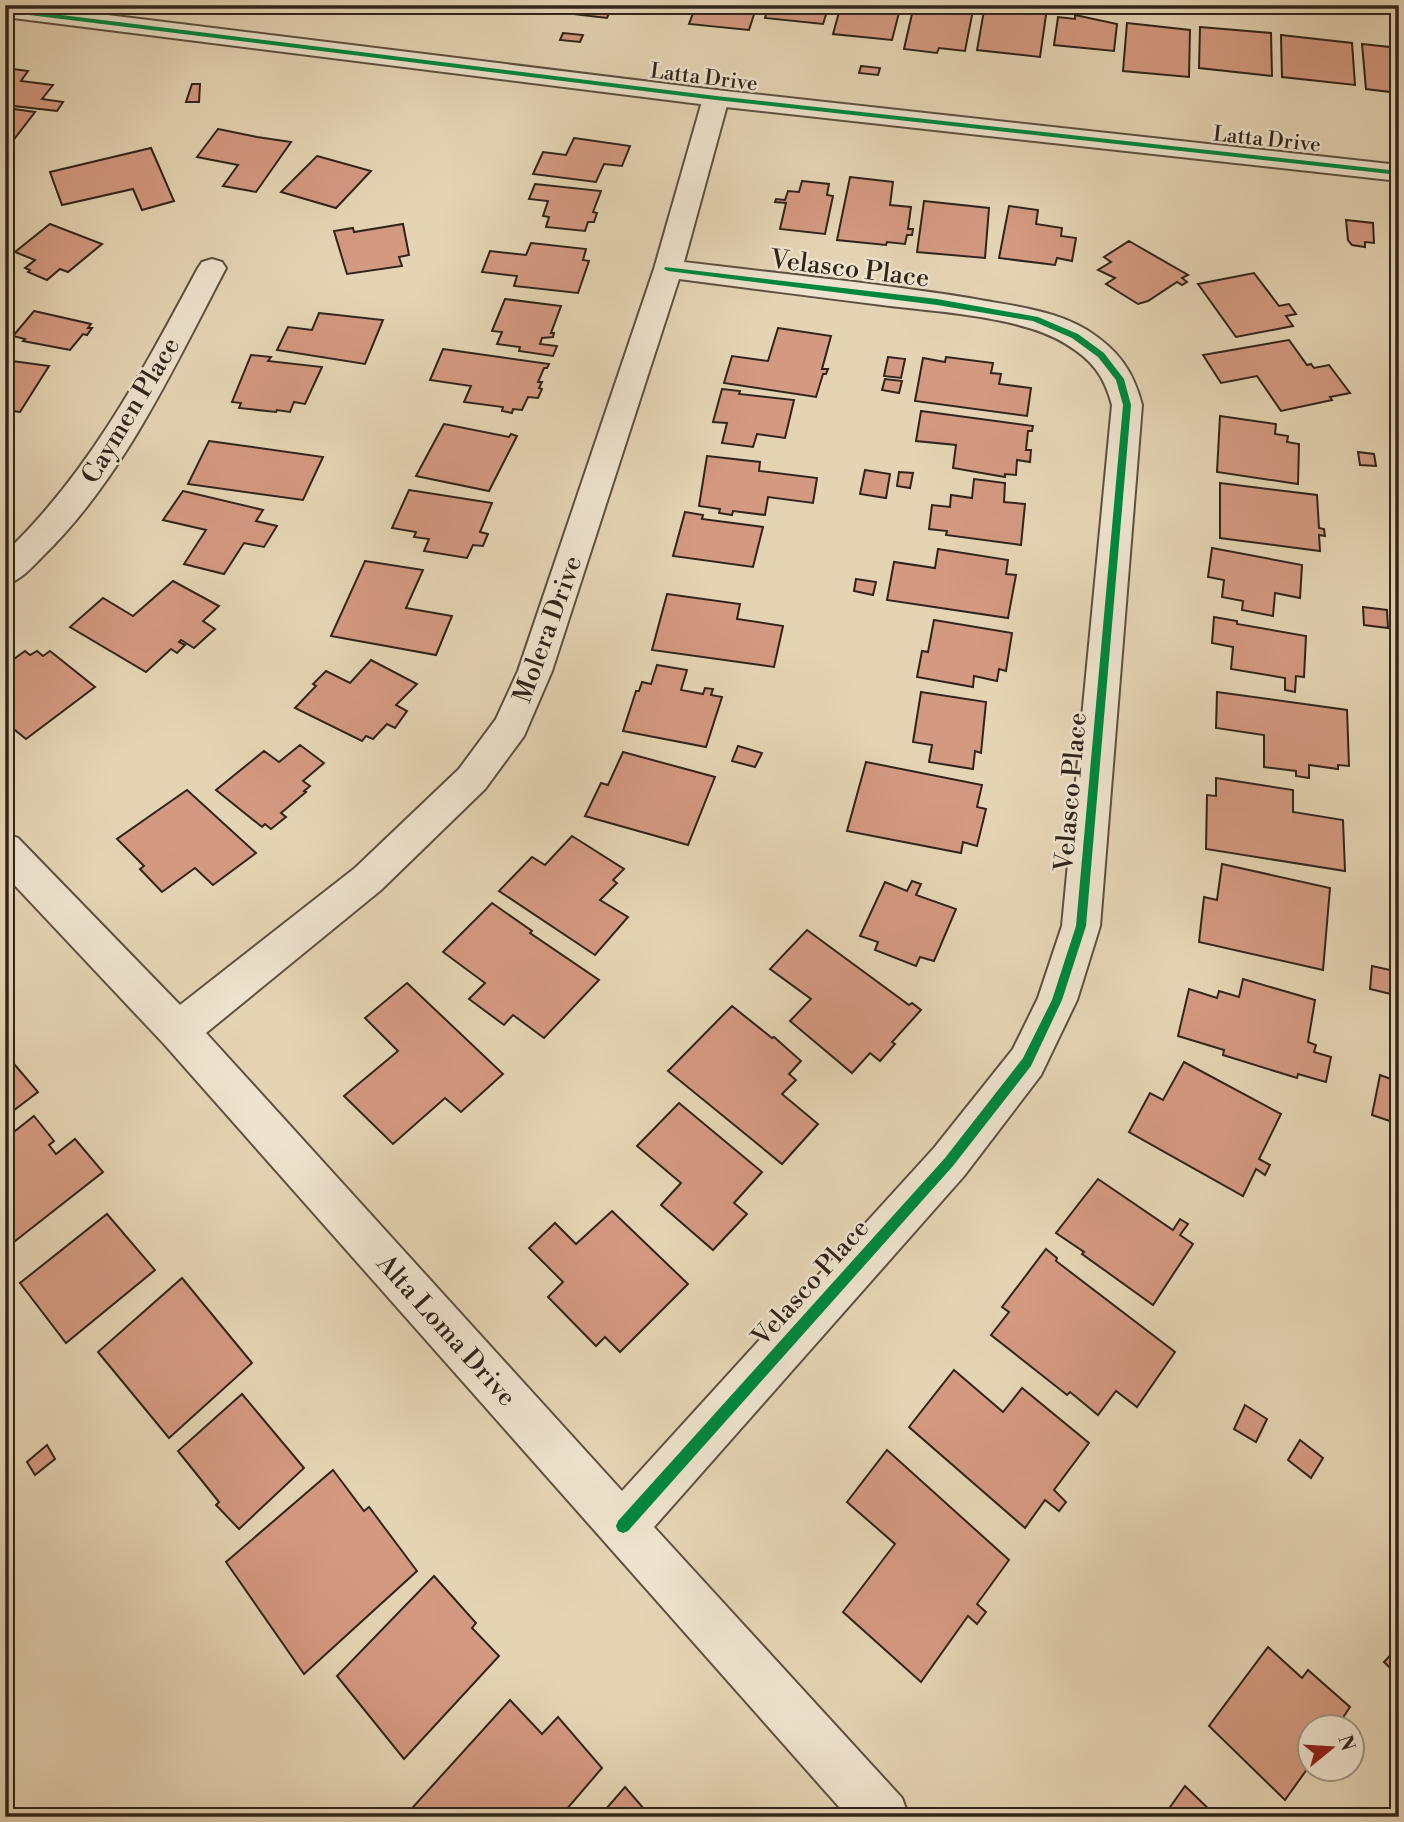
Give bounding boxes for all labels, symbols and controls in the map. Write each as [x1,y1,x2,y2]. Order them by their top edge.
street label: Latta Drive [649,58,759,97]
street label: Latta Drive [1212,121,1322,159]
street label: Velasco Place [768,243,931,295]
street label: Caymen Place [75,332,187,490]
street label: Molera Drive [507,551,589,707]
street label: Velasco Place [1048,711,1094,874]
street label: Velasco Place [745,1213,876,1353]
street label: Alta Loma Drive [369,1248,523,1413]
north arrow [1296,1714,1366,1784]
text: N [1332,1732,1360,1754]

